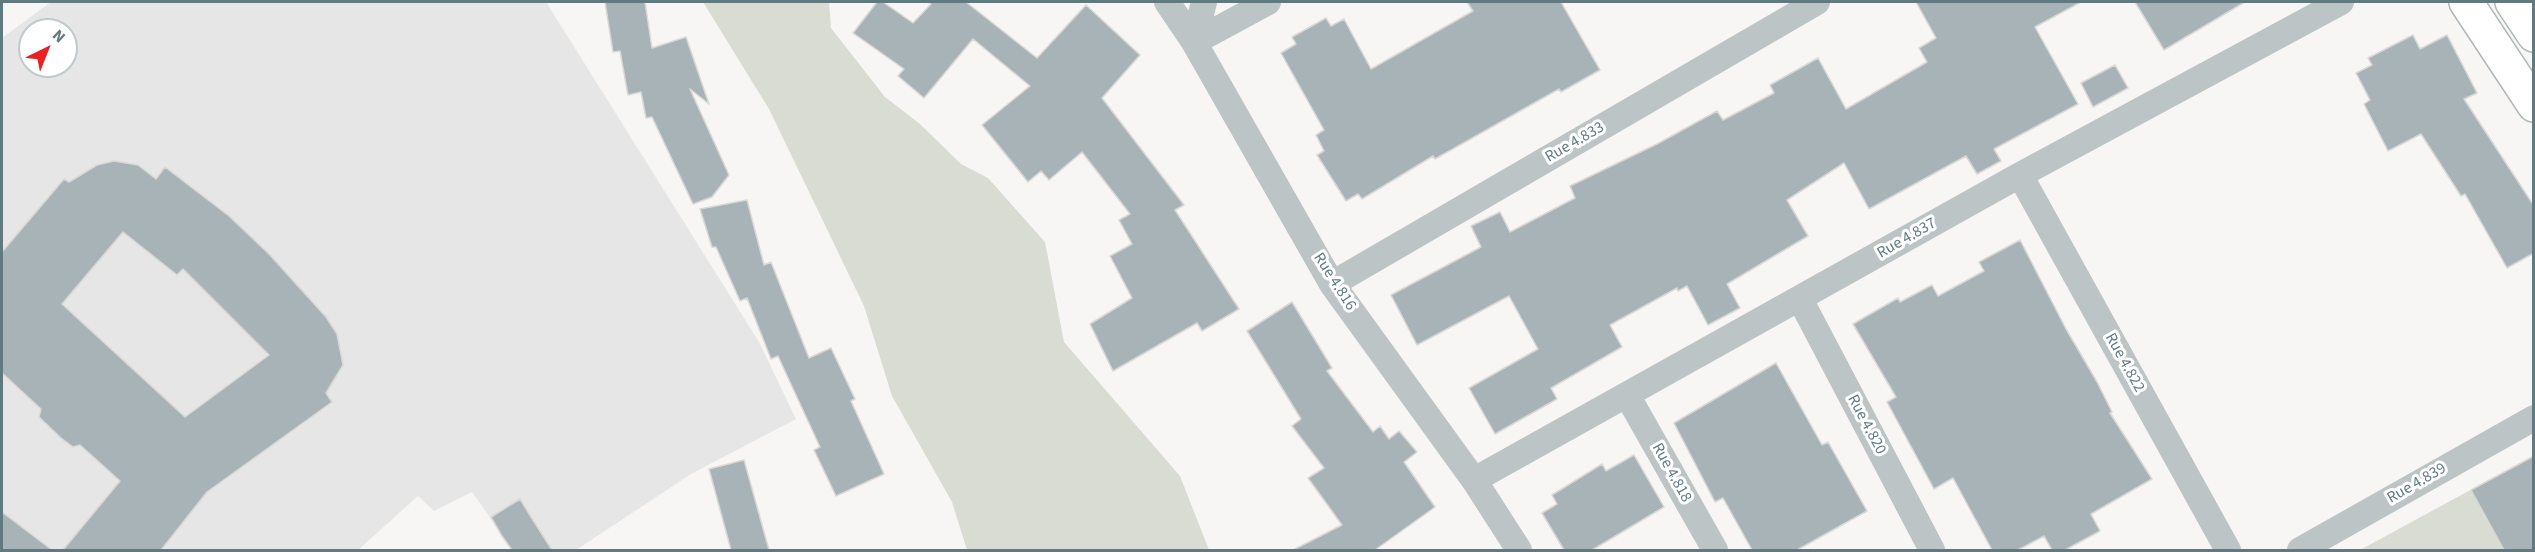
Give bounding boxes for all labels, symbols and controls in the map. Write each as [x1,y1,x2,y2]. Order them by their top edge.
north arrow [18,18,78,78]
text: N [48,25,70,48]
street label: Rue 4.833 [1542,119,1608,167]
street label: Rue 4.837 [1874,215,1940,263]
street label: Rue 4.816 [1308,250,1360,314]
street label: Rue 4.822 [2100,330,2148,396]
street label: Rue 4.820 [1842,392,1890,458]
street label: Rue 4.818 [1647,440,1695,506]
street label: Rue 4.839 [2384,460,2450,508]

